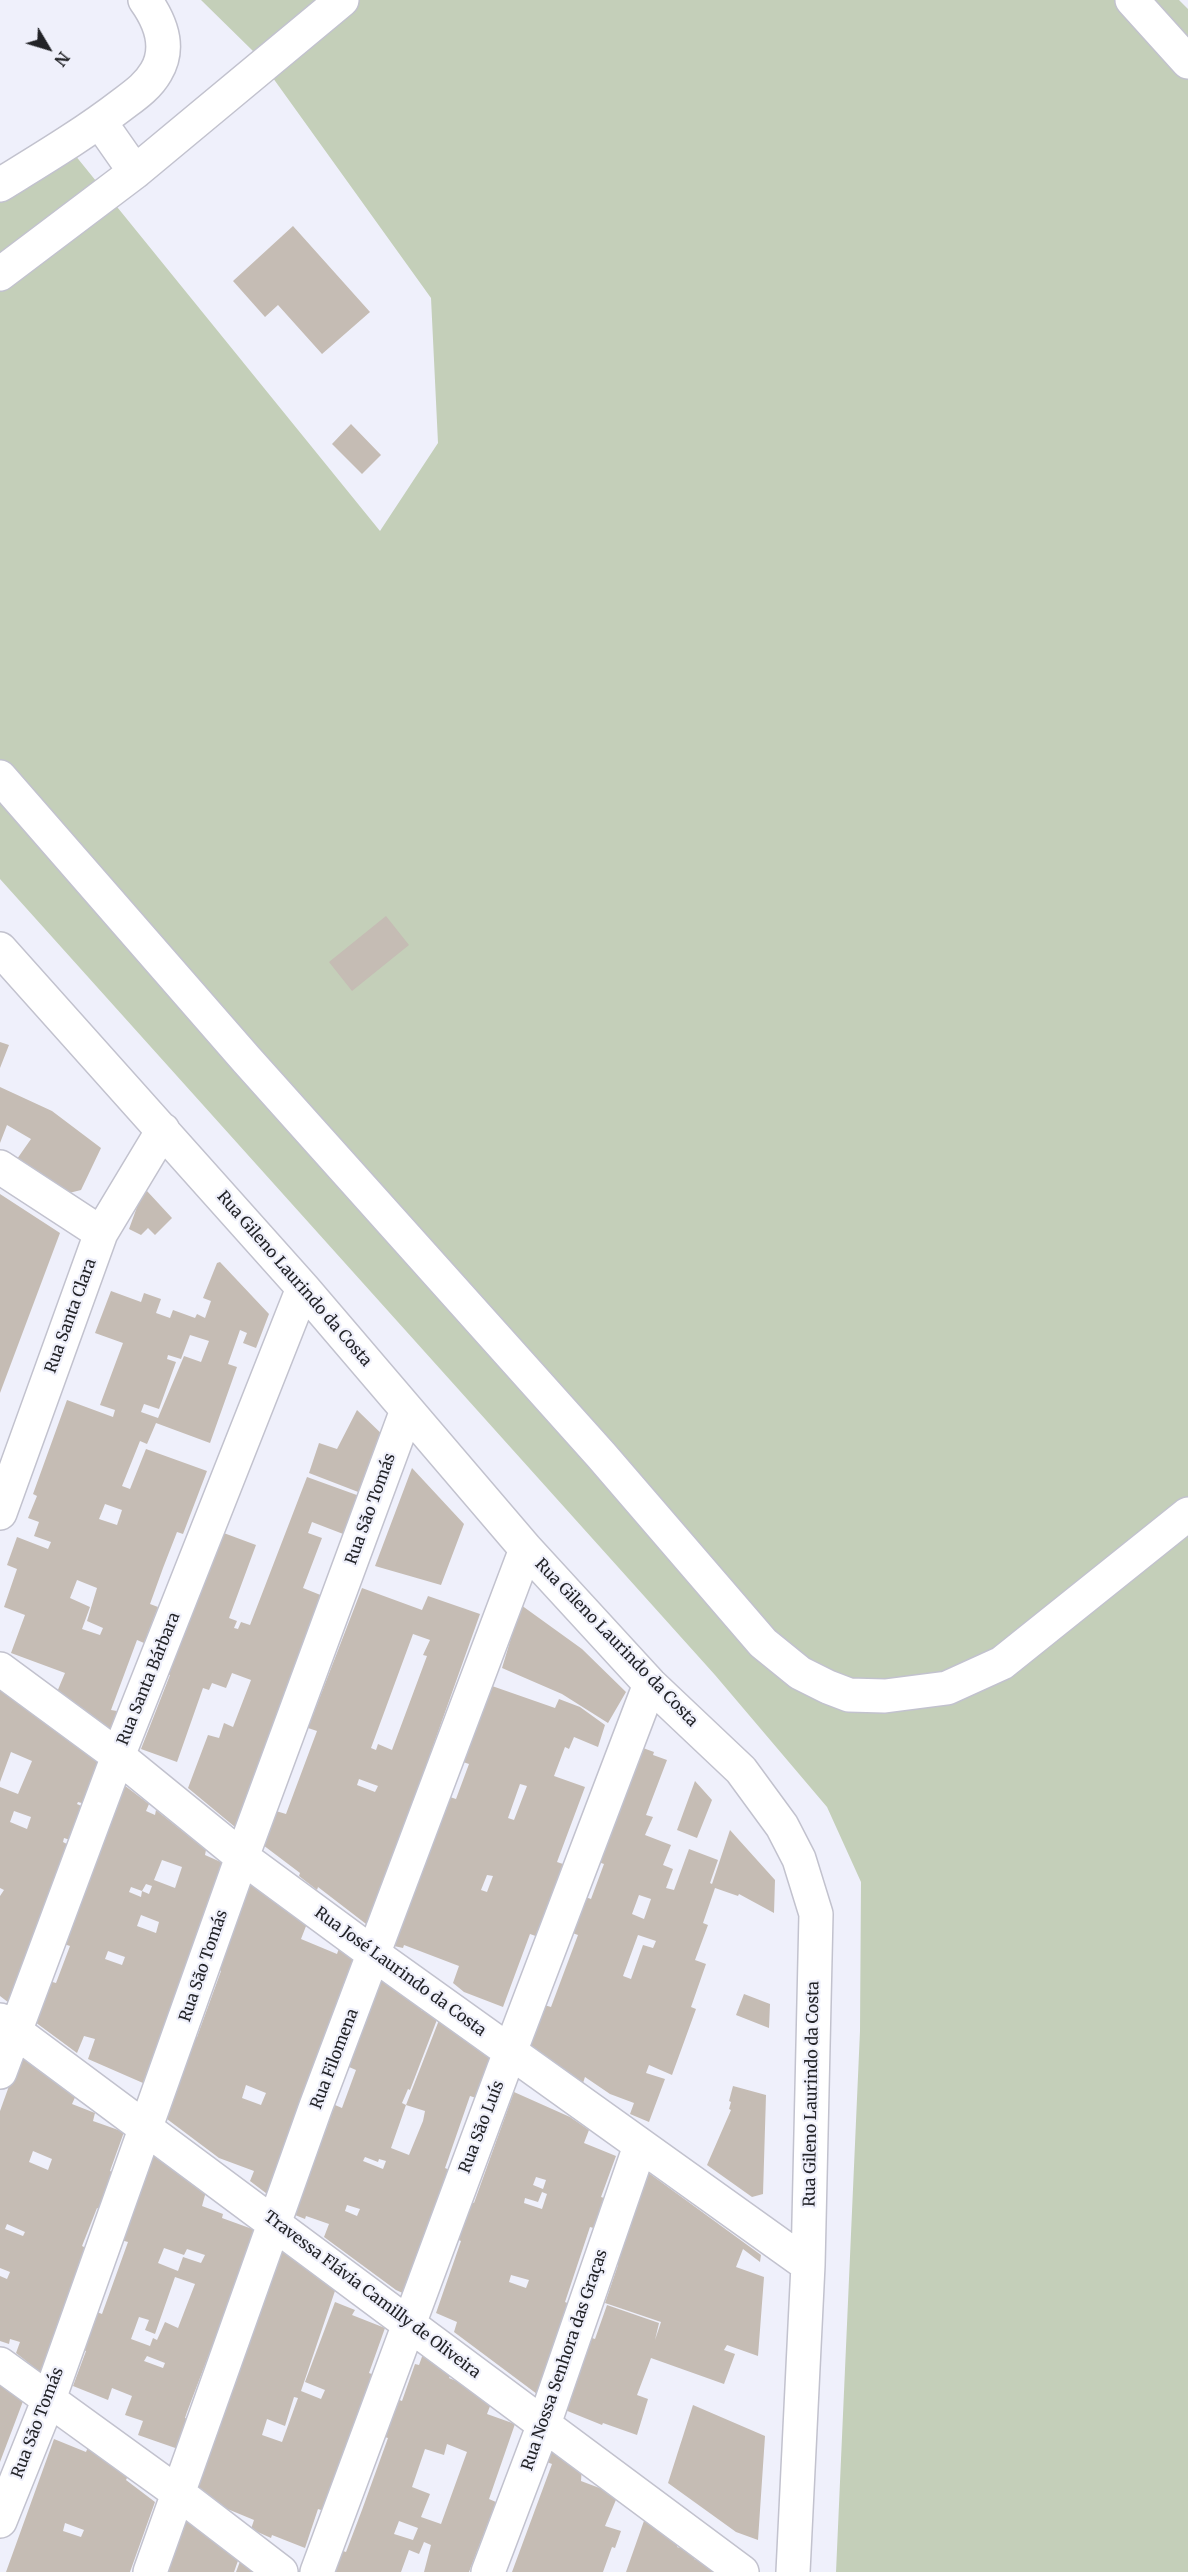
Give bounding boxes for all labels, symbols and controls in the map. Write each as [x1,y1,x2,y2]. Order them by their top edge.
north arrow [18,18,78,78]
text: N [50,48,74,70]
street label: Rua Gileno Laurindo da Costa [213,1187,375,1371]
street label: Rua Santa Clara [41,1256,101,1376]
street label: Rua São Tomás [342,1451,400,1567]
street label: Rua Gileno Laurindo da Costa [531,1555,701,1731]
street label: Rua Santa Bárbara [114,1610,184,1748]
street label: Rua José Laurindo da Costa [311,1903,489,2041]
street label: Rua São Tomás [176,1907,232,2025]
street label: Rua Gileno Laurindo da Costa [800,1981,824,2207]
street label: Rua Filomena [307,2006,363,2112]
street label: Rua São Luís [456,2078,508,2176]
street label: Travessa Flávia Camilly de Oliveira [260,2207,484,2383]
street label: Rua Nossa Senhora das Graças [518,2247,612,2473]
street label: Rua São Tomás [8,2365,68,2481]

